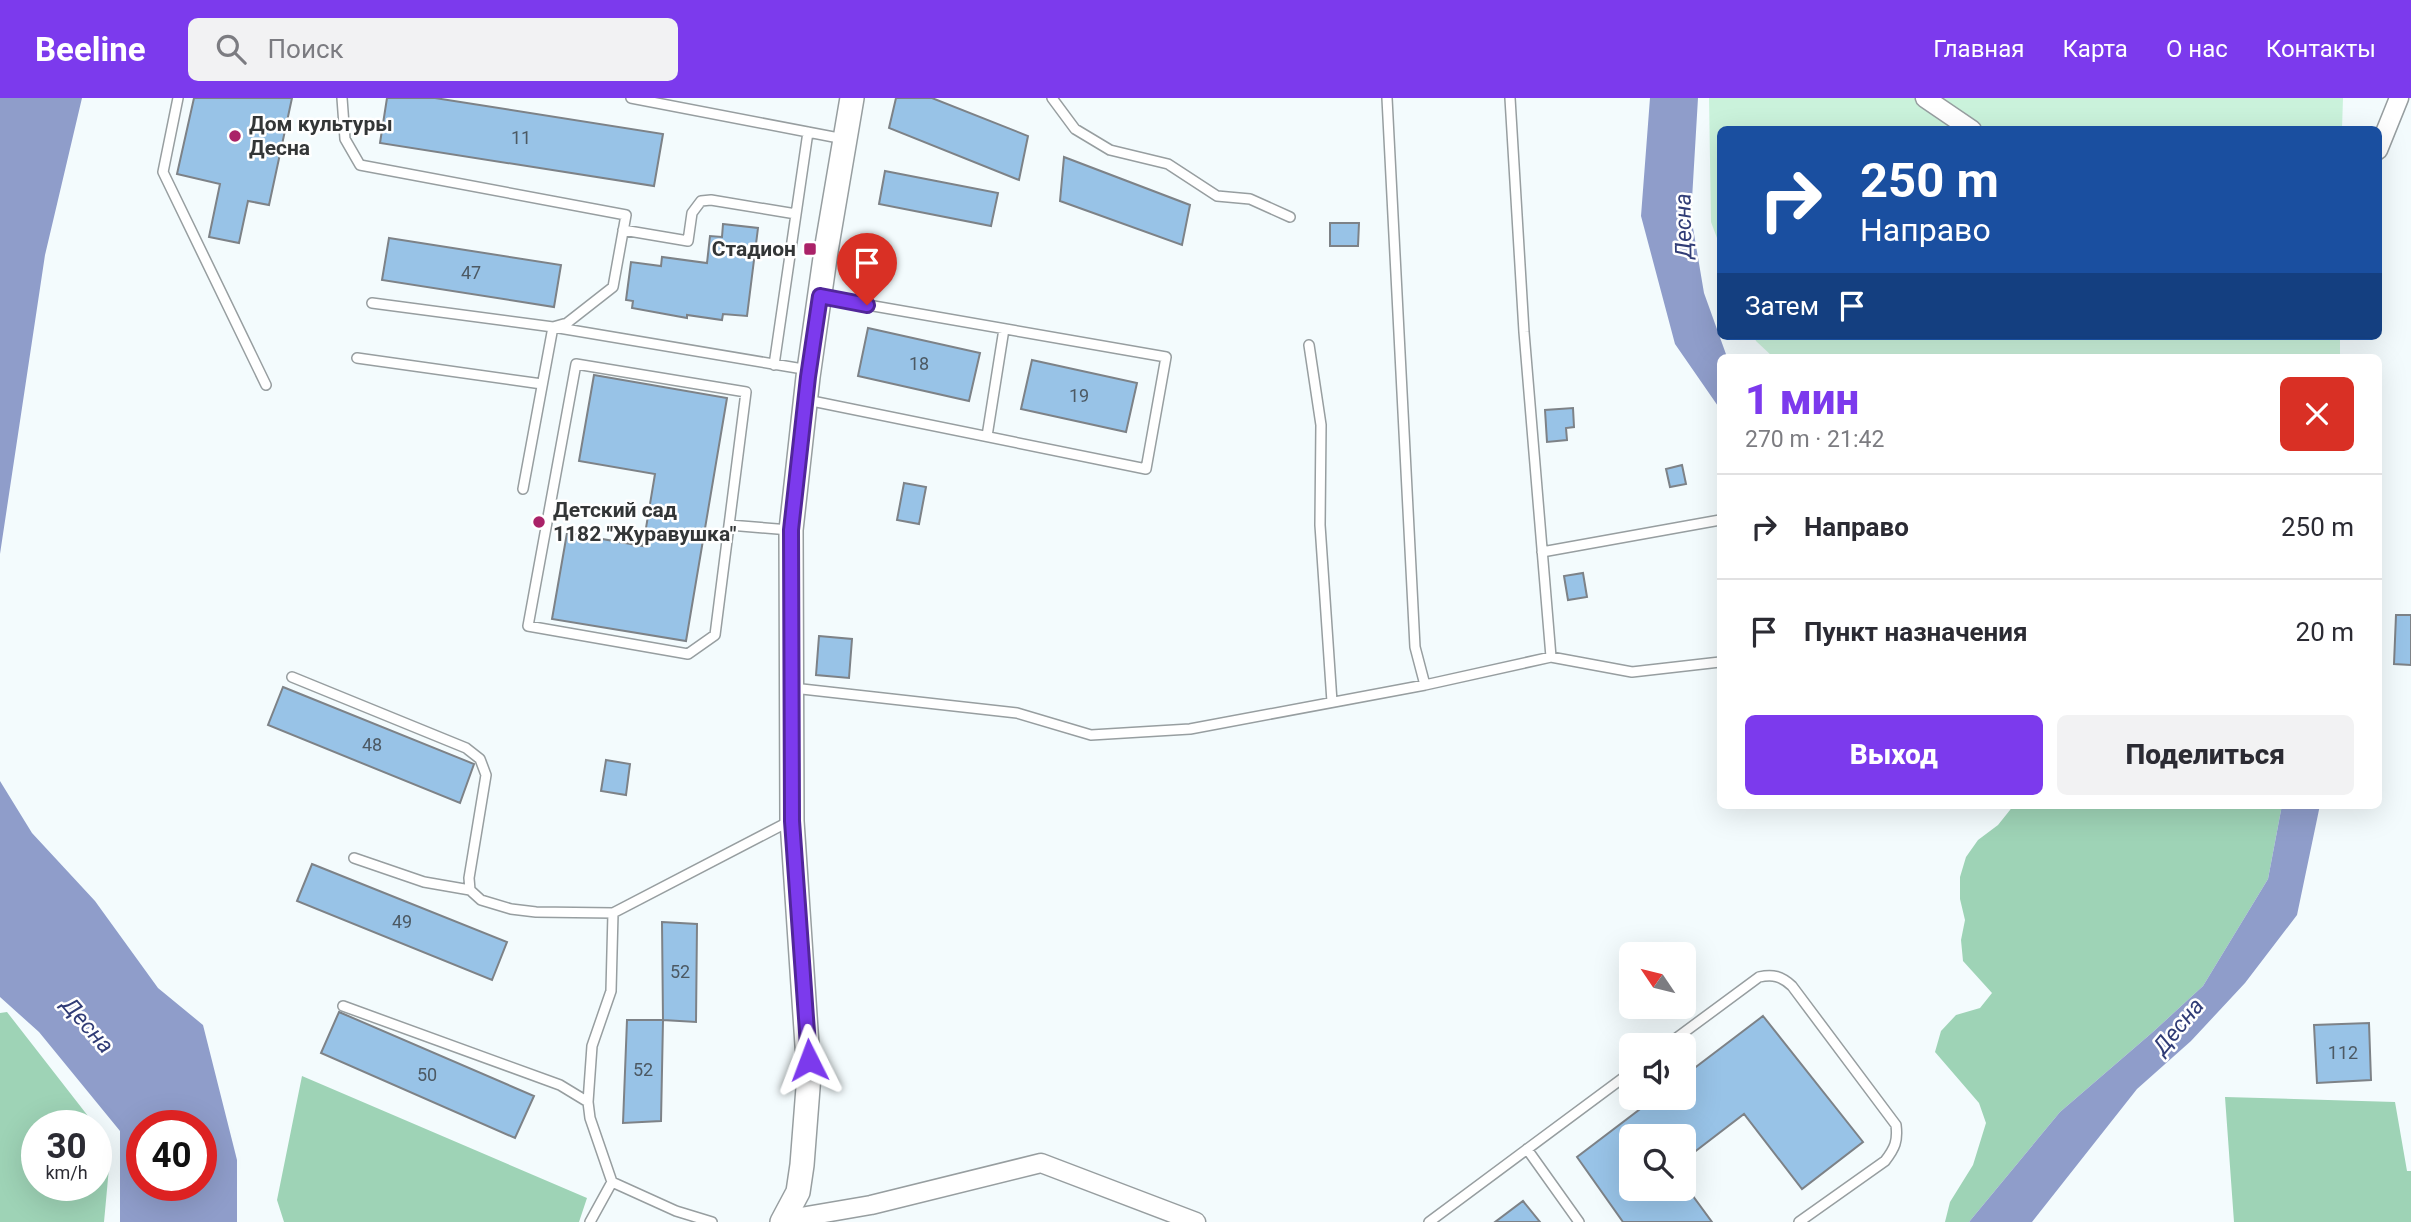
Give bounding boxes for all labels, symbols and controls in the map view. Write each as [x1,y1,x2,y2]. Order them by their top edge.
search box [188,18,678,81]
text: Beeline [35,30,146,69]
icon: search [212,30,250,68]
text: Поиск [268,34,344,64]
text: Главная [1933,35,2024,63]
text: Карта [2062,35,2128,63]
text: О нас [2166,35,2228,63]
text: Контакты [2266,35,2376,63]
place label: Дом культуры Десна [249,112,393,160]
house number: 11 [511,127,531,148]
marker: Дом культуры Десна [227,128,243,144]
text: 250 m [1860,152,1999,209]
icon: right [1745,154,1836,245]
water label: Десна [1669,193,1698,261]
text: Направо [1860,211,1991,249]
pin [837,233,897,305]
place label: Стадион [712,237,796,261]
marker: Стадион [802,241,818,257]
icon: arrive [848,244,886,282]
house number: 47 [461,262,481,283]
icon: arrive [1833,287,1871,325]
text: Затем [1745,291,1819,321]
house number: 18 [909,353,929,374]
text: 1 мин [1745,375,1859,424]
button: close [2280,377,2354,451]
house number: 19 [1069,385,1089,406]
text: 270 m · 21:42 [1745,426,1884,453]
place label: Детский сад 1182 "Журавушка" [553,498,737,546]
icon: right [1745,508,1783,546]
text: Направо [1804,512,1909,542]
text: 250 m [2281,512,2354,542]
marker: Детский сад 1182 "Журавушка" [531,514,547,530]
icon: arrive [1745,613,1783,651]
text: Пункт назначения [1804,617,2028,647]
text: 20 m [2296,617,2354,647]
button: Выход [1745,715,2043,795]
button: Поделиться [2057,715,2354,795]
house number: 48 [362,734,382,755]
house number: 49 [392,911,412,932]
north arrow [1619,942,1696,1018]
map controls [1619,942,1696,1201]
house number: 52 [670,961,690,982]
water label: Десна [55,990,119,1059]
water label: Десна [2146,993,2210,1062]
position arrow [772,1023,846,1097]
button: sound [1619,1033,1696,1110]
house number: 112 [2328,1042,2358,1063]
house number: 52 [633,1059,653,1080]
house number: 50 [417,1064,437,1085]
speed limit sign: 40 [126,1110,217,1201]
button: search [1619,1124,1696,1201]
text: 30 [46,1126,87,1167]
text: km/h [45,1162,88,1183]

